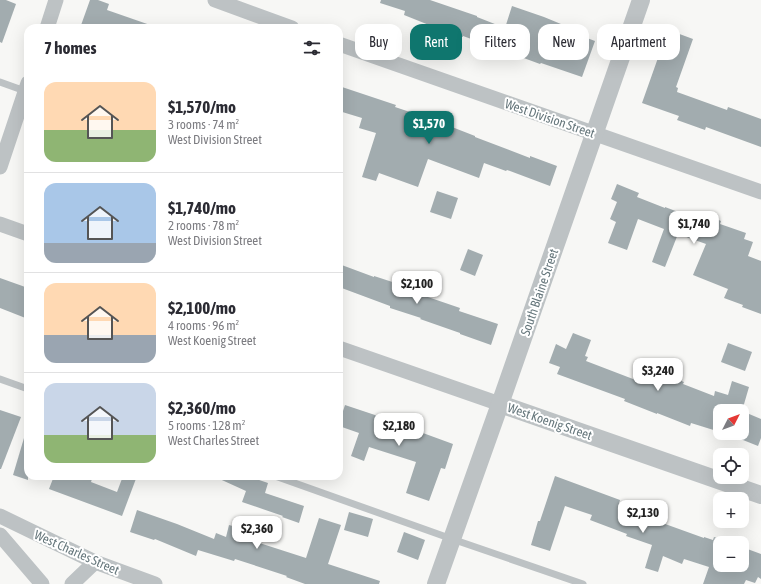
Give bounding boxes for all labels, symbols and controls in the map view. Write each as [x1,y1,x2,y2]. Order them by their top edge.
chip: Buy [355,24,402,60]
chip: Rent [410,24,462,60]
chip: Filters [470,24,530,60]
chip: New [538,24,589,60]
chip: Apartment [597,24,680,60]
icon: filters [301,37,323,59]
text: 7 homes [44,38,97,58]
street label: West Division Street [503,96,597,141]
text: $1,570/mo [168,97,236,117]
icon: home [76,98,124,146]
pin: $1,570 [396,111,462,145]
text: $1,570 [413,116,445,131]
text: 3 rooms · 74 m² [168,117,239,132]
text: West Division Street [168,132,262,147]
text: $1,740/mo [168,198,236,218]
icon: home [76,199,124,247]
pin: $1,740 [661,211,727,245]
text: $1,740 [678,216,710,231]
text: 2 rooms · 78 m² [168,218,239,233]
text: West Division Street [168,233,262,248]
street label: South Blaine Street [518,247,561,338]
pin: $2,100 [384,271,450,305]
text: $2,100 [401,276,433,291]
text: $2,100/mo [168,298,236,318]
icon: home [76,299,124,347]
text: 4 rooms · 96 m² [168,318,239,333]
text: West Koenig Street [168,333,256,348]
pin: $3,240 [625,358,691,392]
text: $3,240 [642,363,674,378]
text: $2,360/mo [168,398,236,418]
icon: home [76,399,124,447]
street label: West Koenig Street [506,400,594,443]
north arrow [713,404,749,440]
map controls [713,404,749,572]
pin: $2,180 [366,413,432,447]
text: 5 rooms · 128 m² [168,418,245,433]
text: $2,180 [383,418,415,433]
text: West Charles Street [168,433,259,448]
button: locate [713,448,749,484]
button: + [713,492,749,528]
pin: $2,130 [610,500,676,534]
text: $2,130 [627,505,659,520]
pin: $2,360 [224,516,290,550]
text: $2,360 [241,521,273,536]
street label: West Charles Street [32,527,122,578]
button: − [713,536,749,572]

